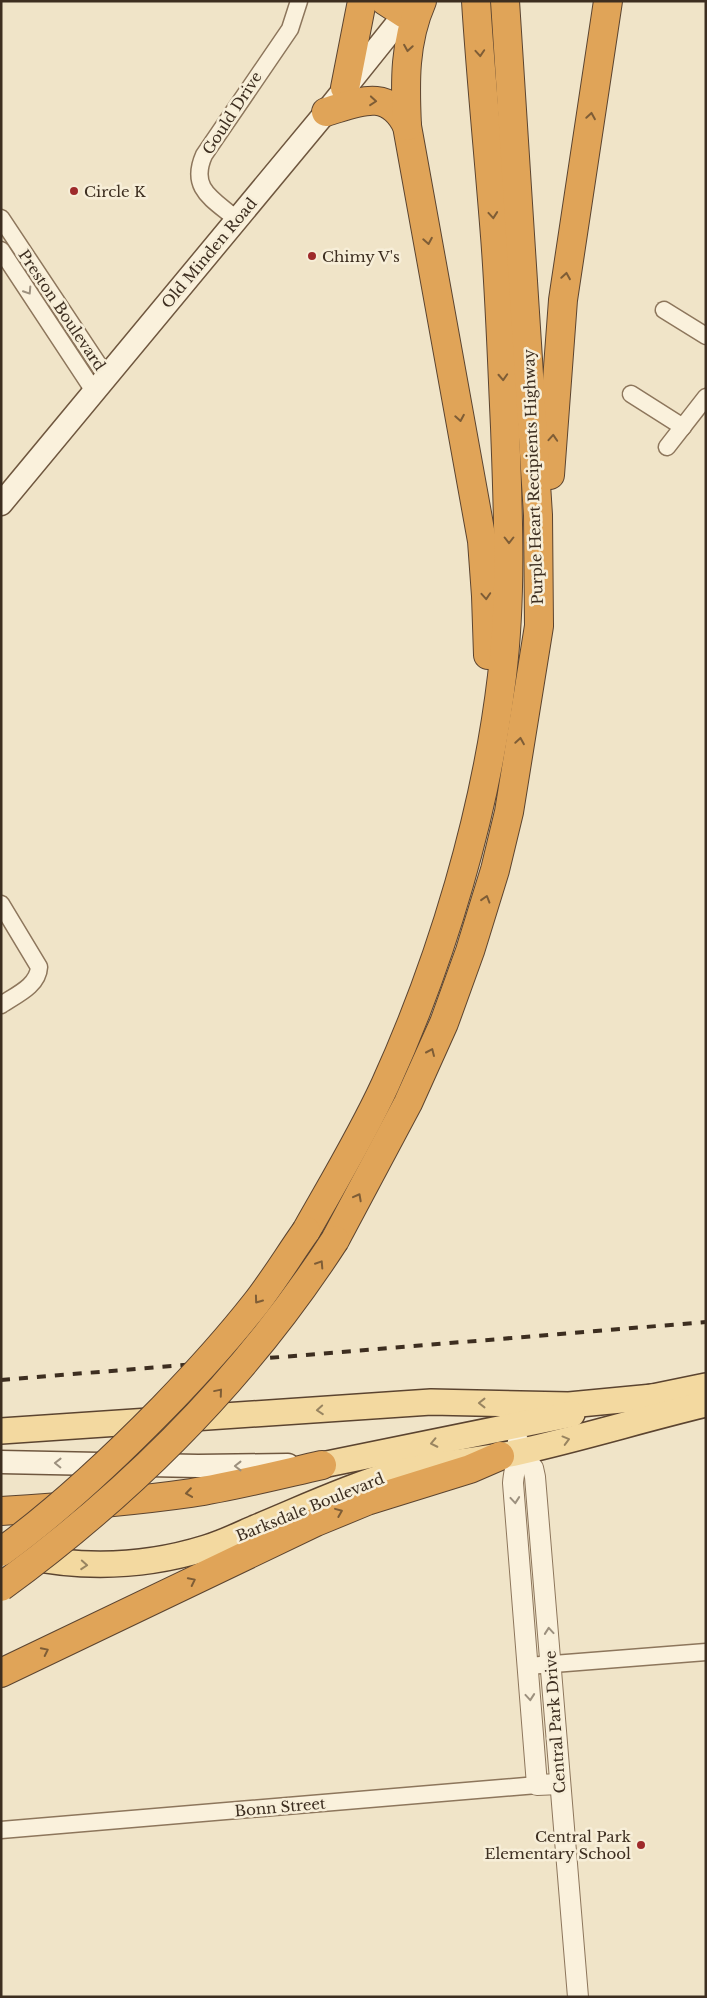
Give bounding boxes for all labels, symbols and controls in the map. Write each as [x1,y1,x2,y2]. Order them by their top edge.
one-way arrow [403,43,413,52]
one-way arrow [474,50,485,58]
street label: Gould Drive [198,68,266,158]
one-way arrow [369,95,377,106]
one-way arrow [585,111,596,119]
place label: Circle K [84,182,146,201]
marker: Circle K [68,185,80,197]
street label: Old Minden Road [157,194,261,312]
one-way arrow [488,212,499,220]
one-way arrow [422,236,432,245]
street label: Preston Boulevard [14,246,110,374]
place label: Chimy V's [322,247,400,266]
marker: Chimy V's [306,250,318,262]
one-way arrow [560,272,571,280]
one-way arrow [22,285,31,294]
street label: Purple Heart Recipients Highway [519,348,547,605]
one-way arrow [497,374,508,382]
one-way arrow [454,414,464,422]
one-way arrow [547,434,558,442]
one-way arrow [504,536,514,544]
one-way arrow [481,592,492,600]
one-way arrow [515,736,525,745]
one-way arrow [480,896,490,904]
one-way arrow [424,1048,435,1057]
one-way arrow [352,1193,362,1202]
one-way arrow [313,1260,323,1269]
one-way arrow [255,1294,264,1303]
one-way arrow [214,1388,223,1397]
one-way arrow [478,1397,486,1408]
one-way arrow [316,1405,324,1416]
one-way arrow [562,1435,571,1446]
one-way arrow [430,1437,439,1448]
one-way arrow [54,1458,62,1468]
one-way arrow [234,1461,242,1471]
street label: Barksdale Boulevard [233,1469,387,1545]
one-way arrow [184,1487,192,1498]
one-way arrow [509,1497,520,1505]
one-way arrow [334,1508,343,1519]
one-way arrow [80,1559,88,1570]
one-way arrow [187,1577,196,1587]
one-way arrow [543,1627,554,1635]
one-way arrow [40,1647,49,1657]
street label: Central Park Drive [541,1650,569,1794]
one-way arrow [525,1694,536,1702]
street label: Bonn Street [234,1794,327,1820]
place label: Central Park Elementary School [485,1827,632,1863]
marker: Central Park Elementary School [635,1839,647,1851]

